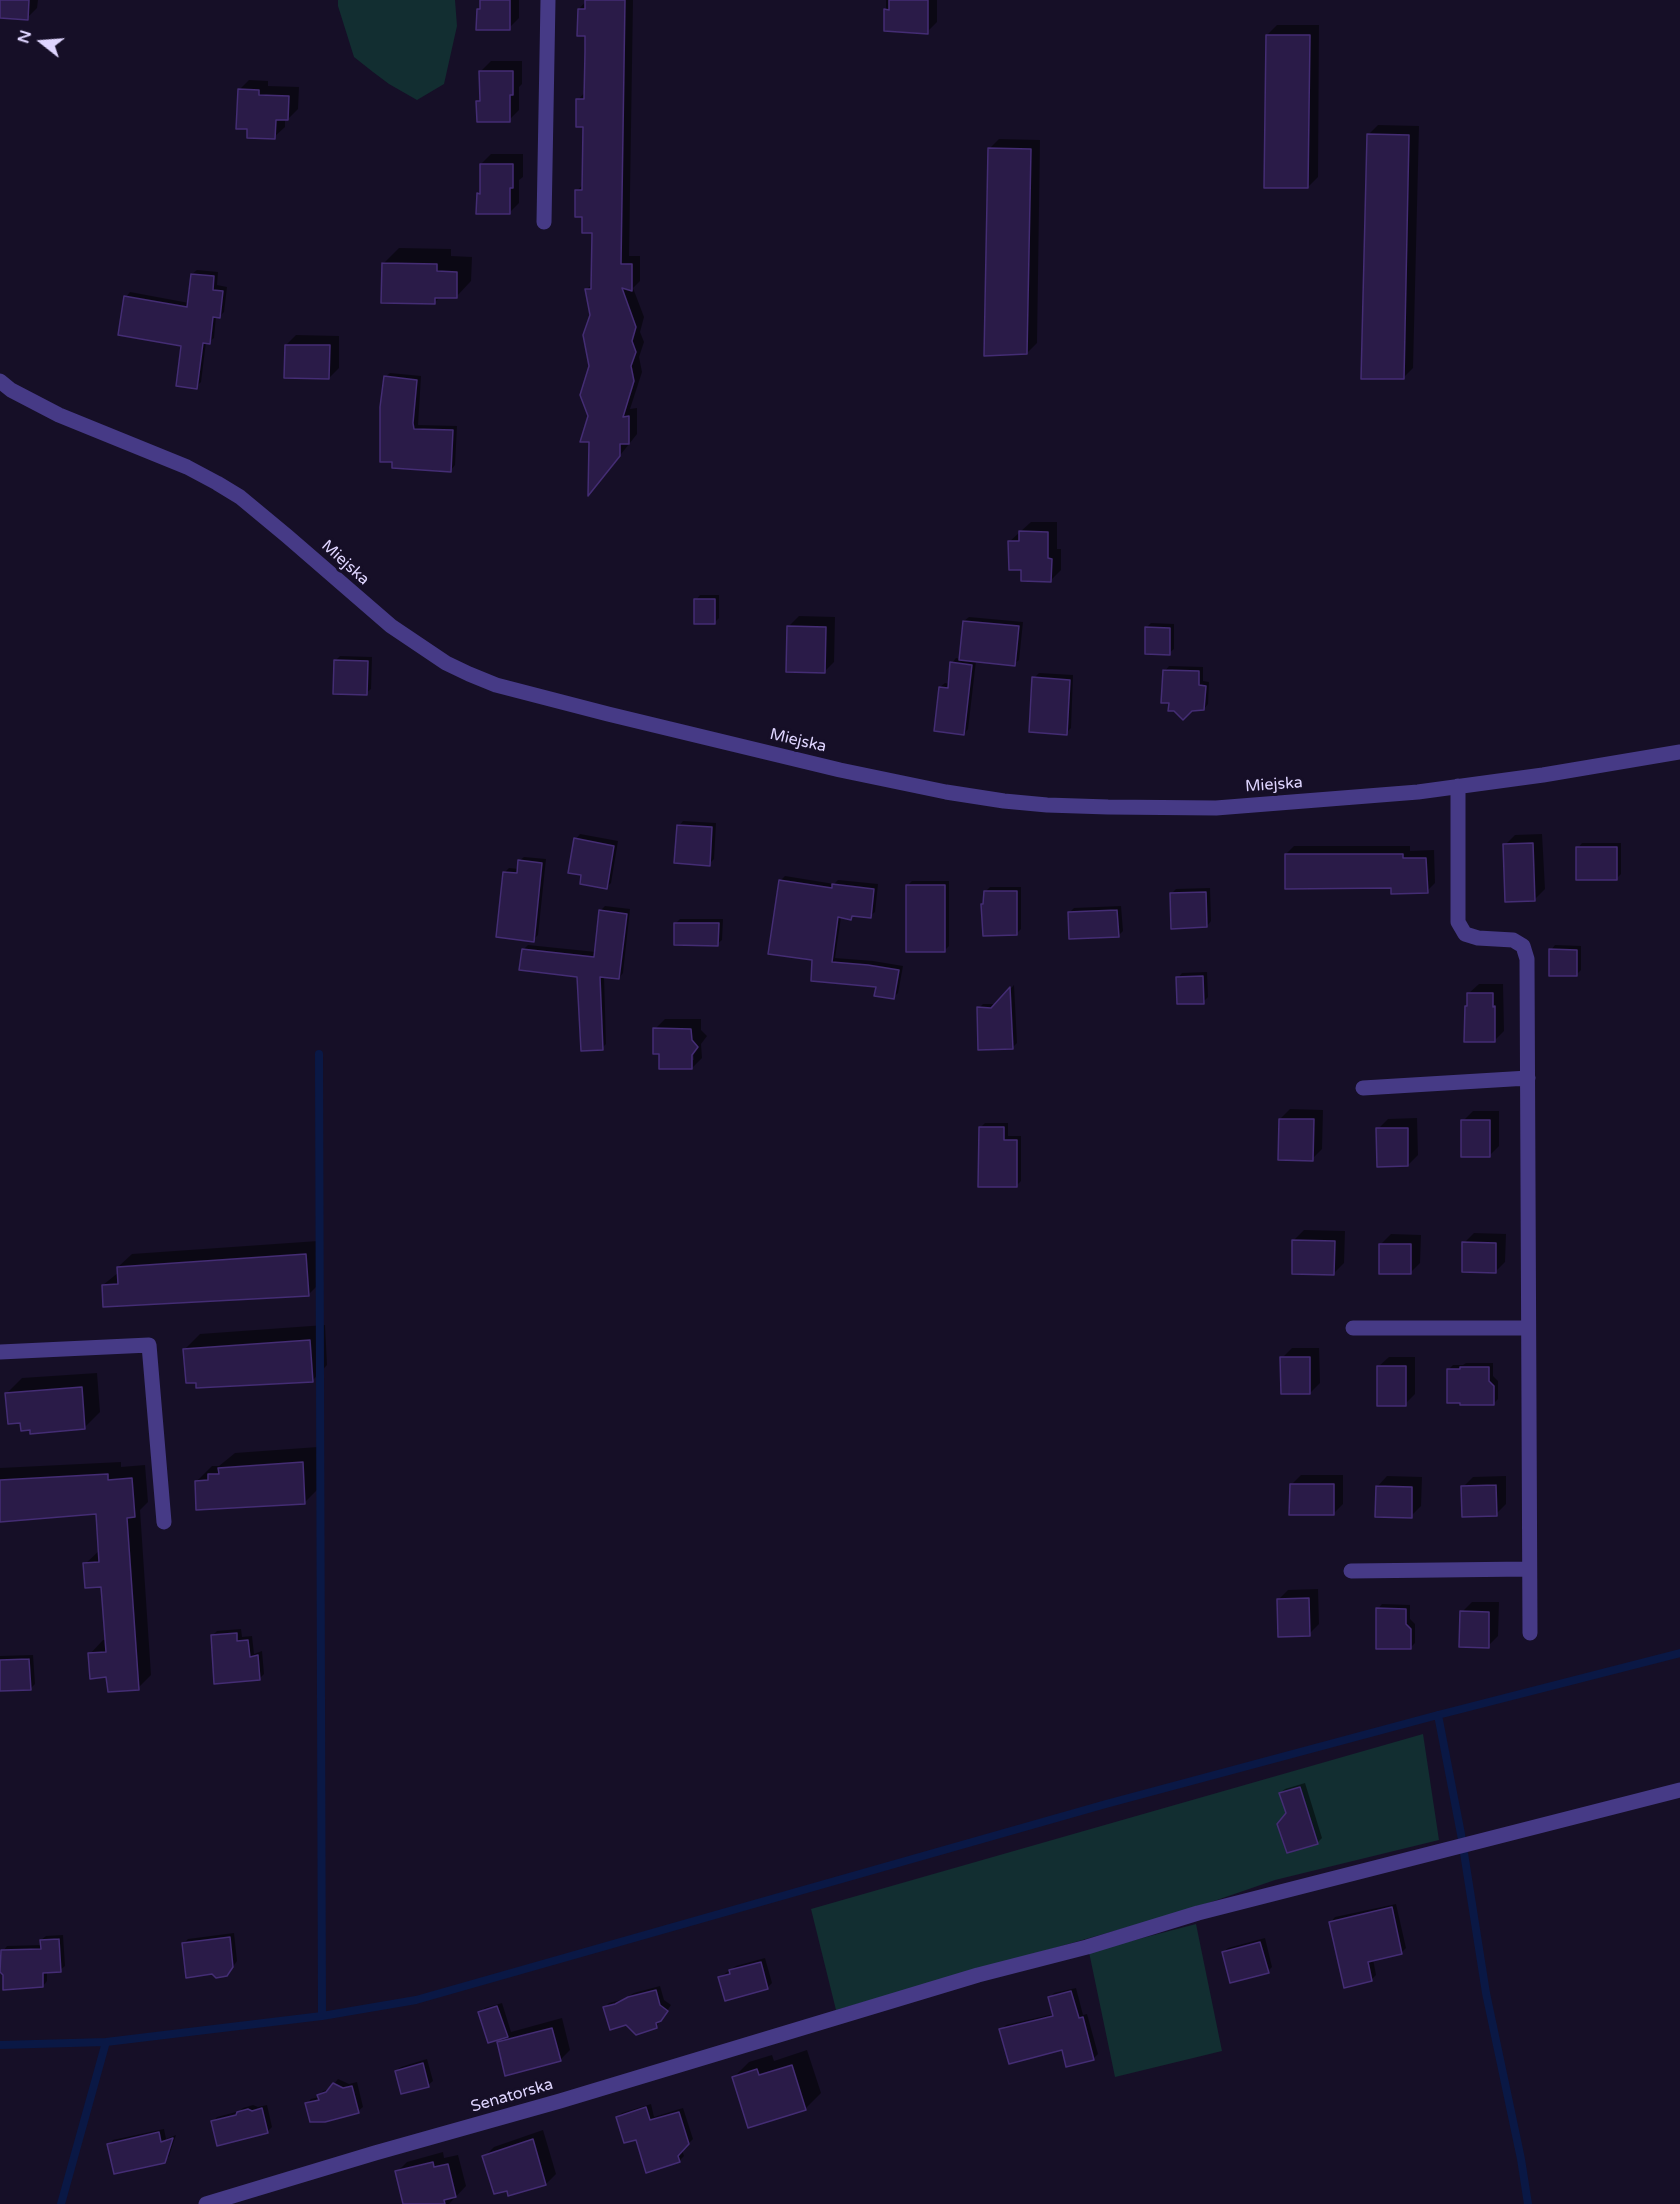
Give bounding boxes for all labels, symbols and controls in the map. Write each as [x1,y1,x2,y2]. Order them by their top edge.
north arrow [12,12,72,72]
text: N [13,28,36,46]
street label: Miejska [317,537,373,589]
street label: Miejska [768,725,828,757]
street label: Miejska [1245,773,1303,797]
street label: Senatorska [469,2075,555,2117]

